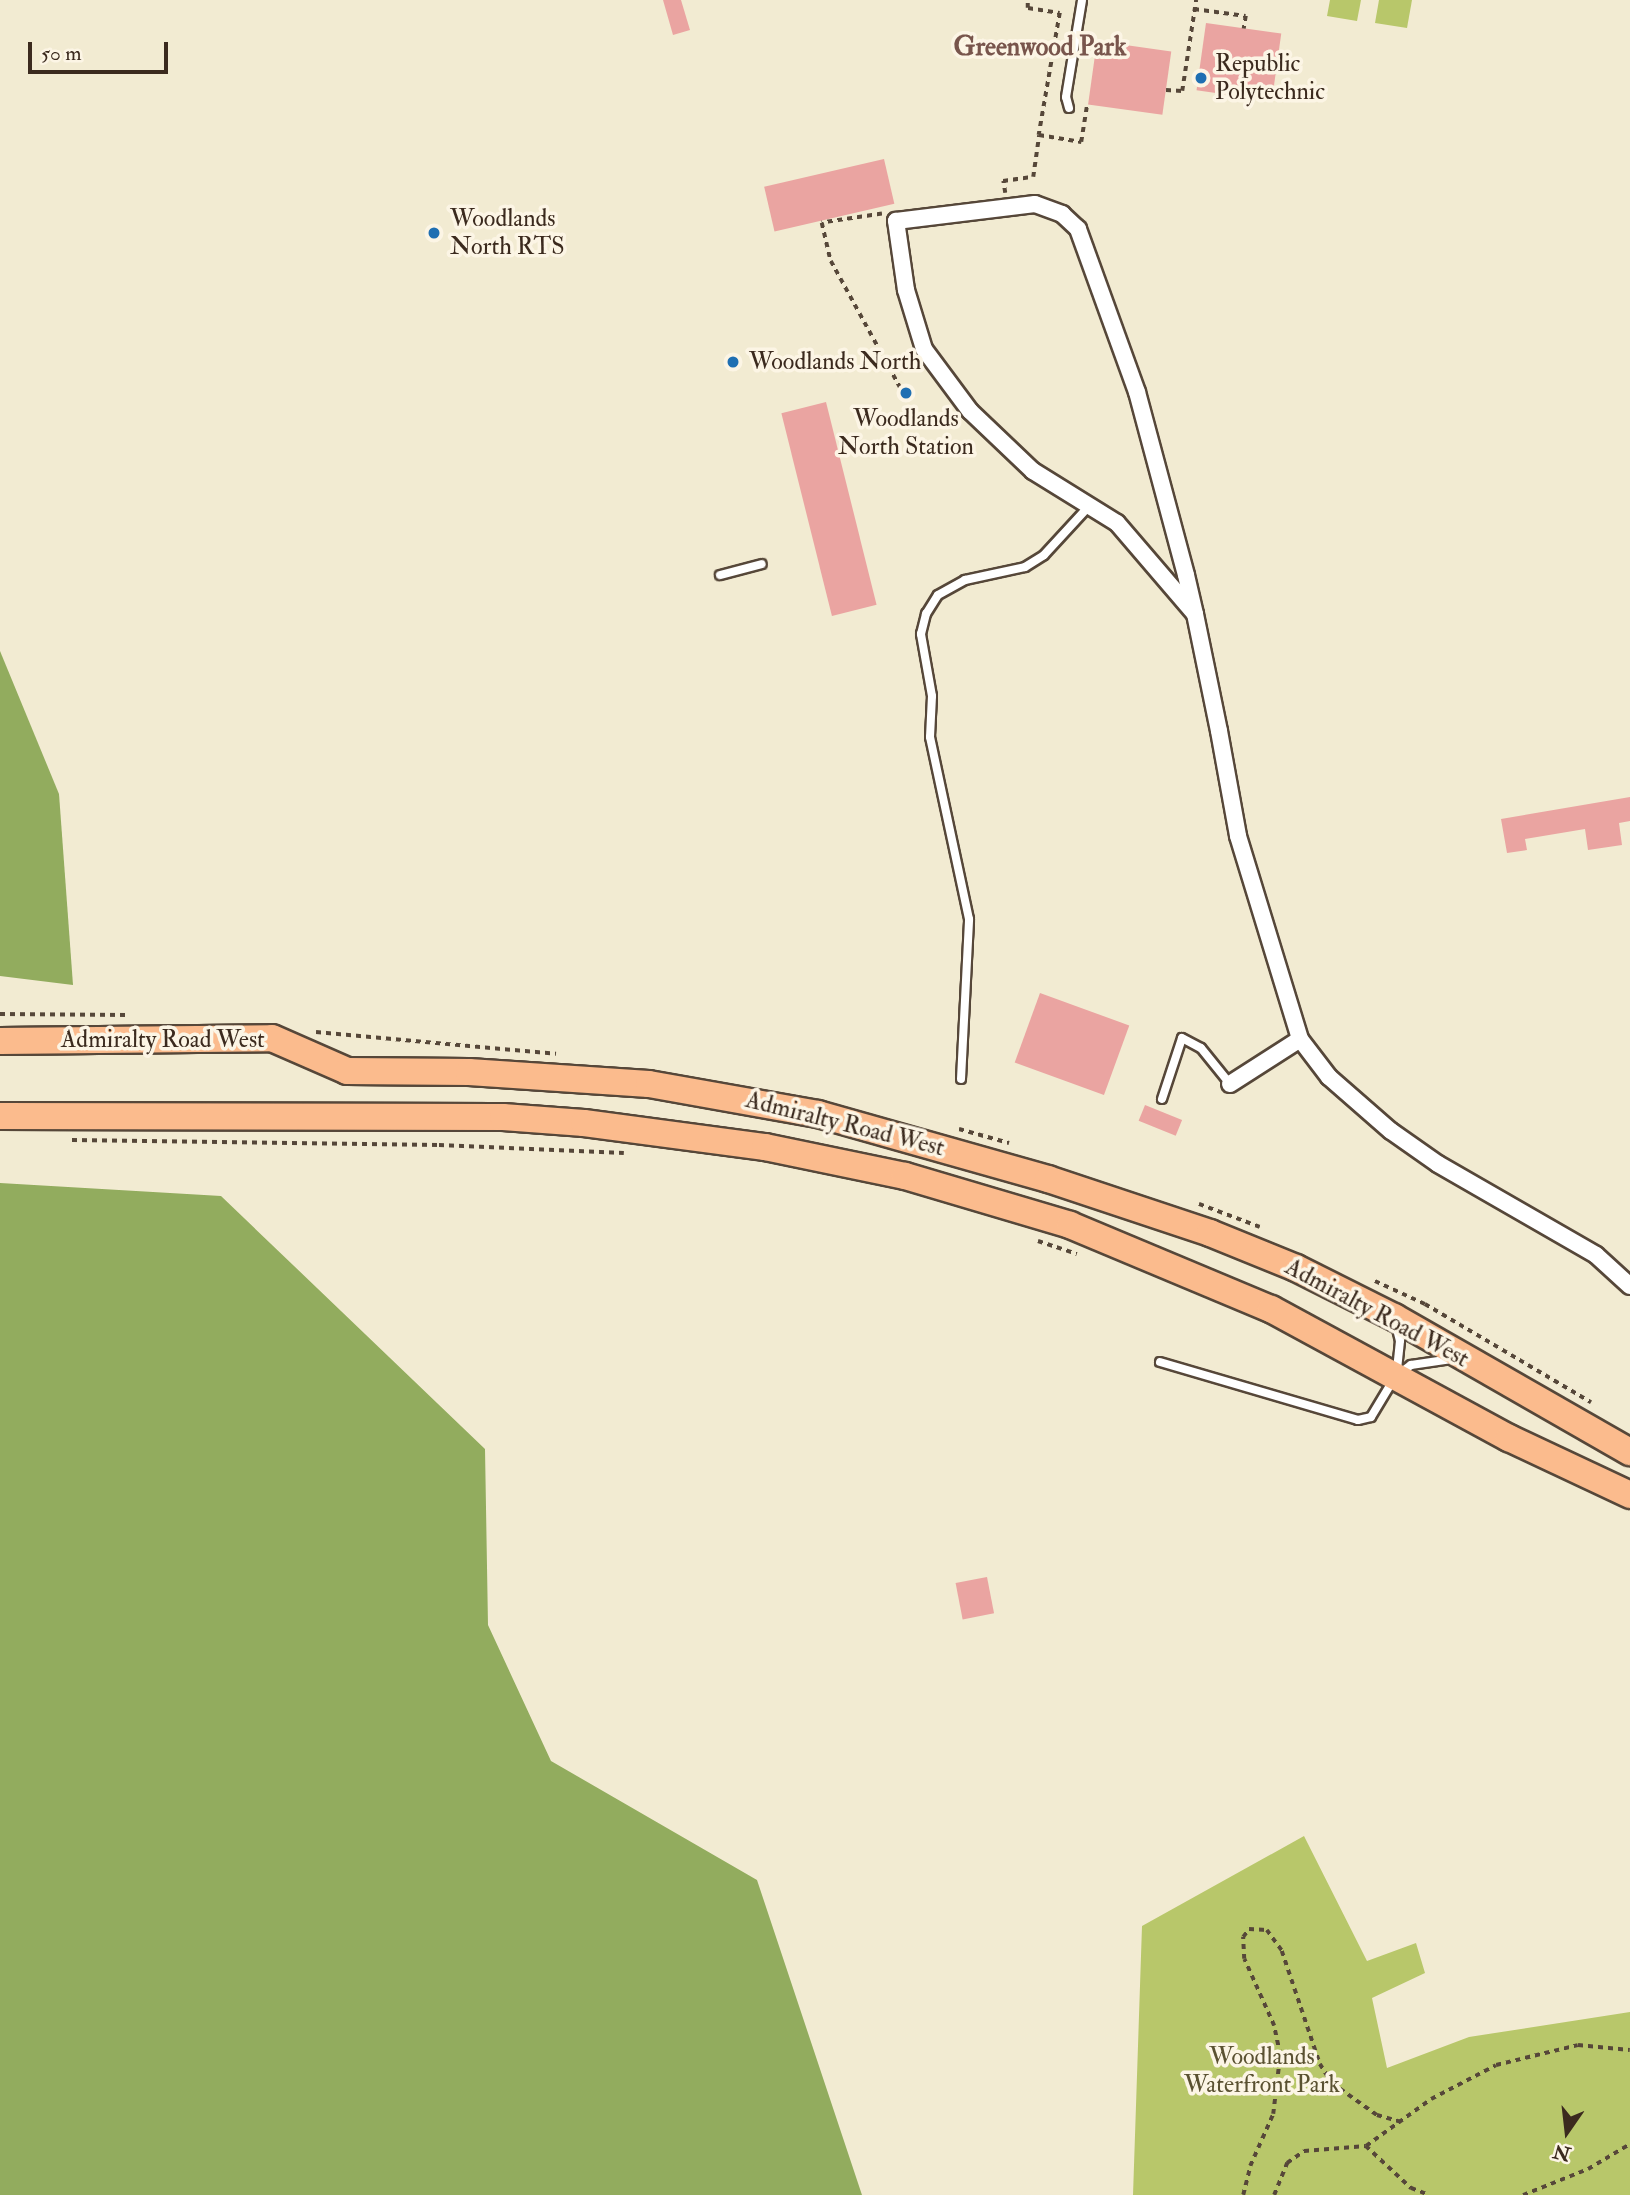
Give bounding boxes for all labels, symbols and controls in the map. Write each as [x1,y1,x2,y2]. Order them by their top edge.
scale bar [32,28,172,72]
district label: Greenwood Park [954,32,1126,64]
text: 50 m [41,40,82,67]
place label: Republic Polytechnic [1215,50,1325,106]
marker: Republic Polytechnic [1193,70,1209,86]
place label: Woodlands North RTS [450,205,565,261]
marker: Woodlands North RTS [424,223,444,243]
place label: Woodlands North [749,348,921,376]
marker: Woodlands North [723,352,743,372]
marker: Woodlands North Station [898,385,914,401]
place label: Woodlands North Station [838,405,974,461]
street label: Admiralty Road West [61,1026,265,1054]
street label: Admiralty Road West [743,1085,947,1163]
street label: Admiralty Road West [1280,1252,1474,1374]
park label: Woodlands Waterfront Park [1184,2043,1340,2099]
north arrow [1532,2097,1602,2167]
text: N [1551,2139,1573,2166]

